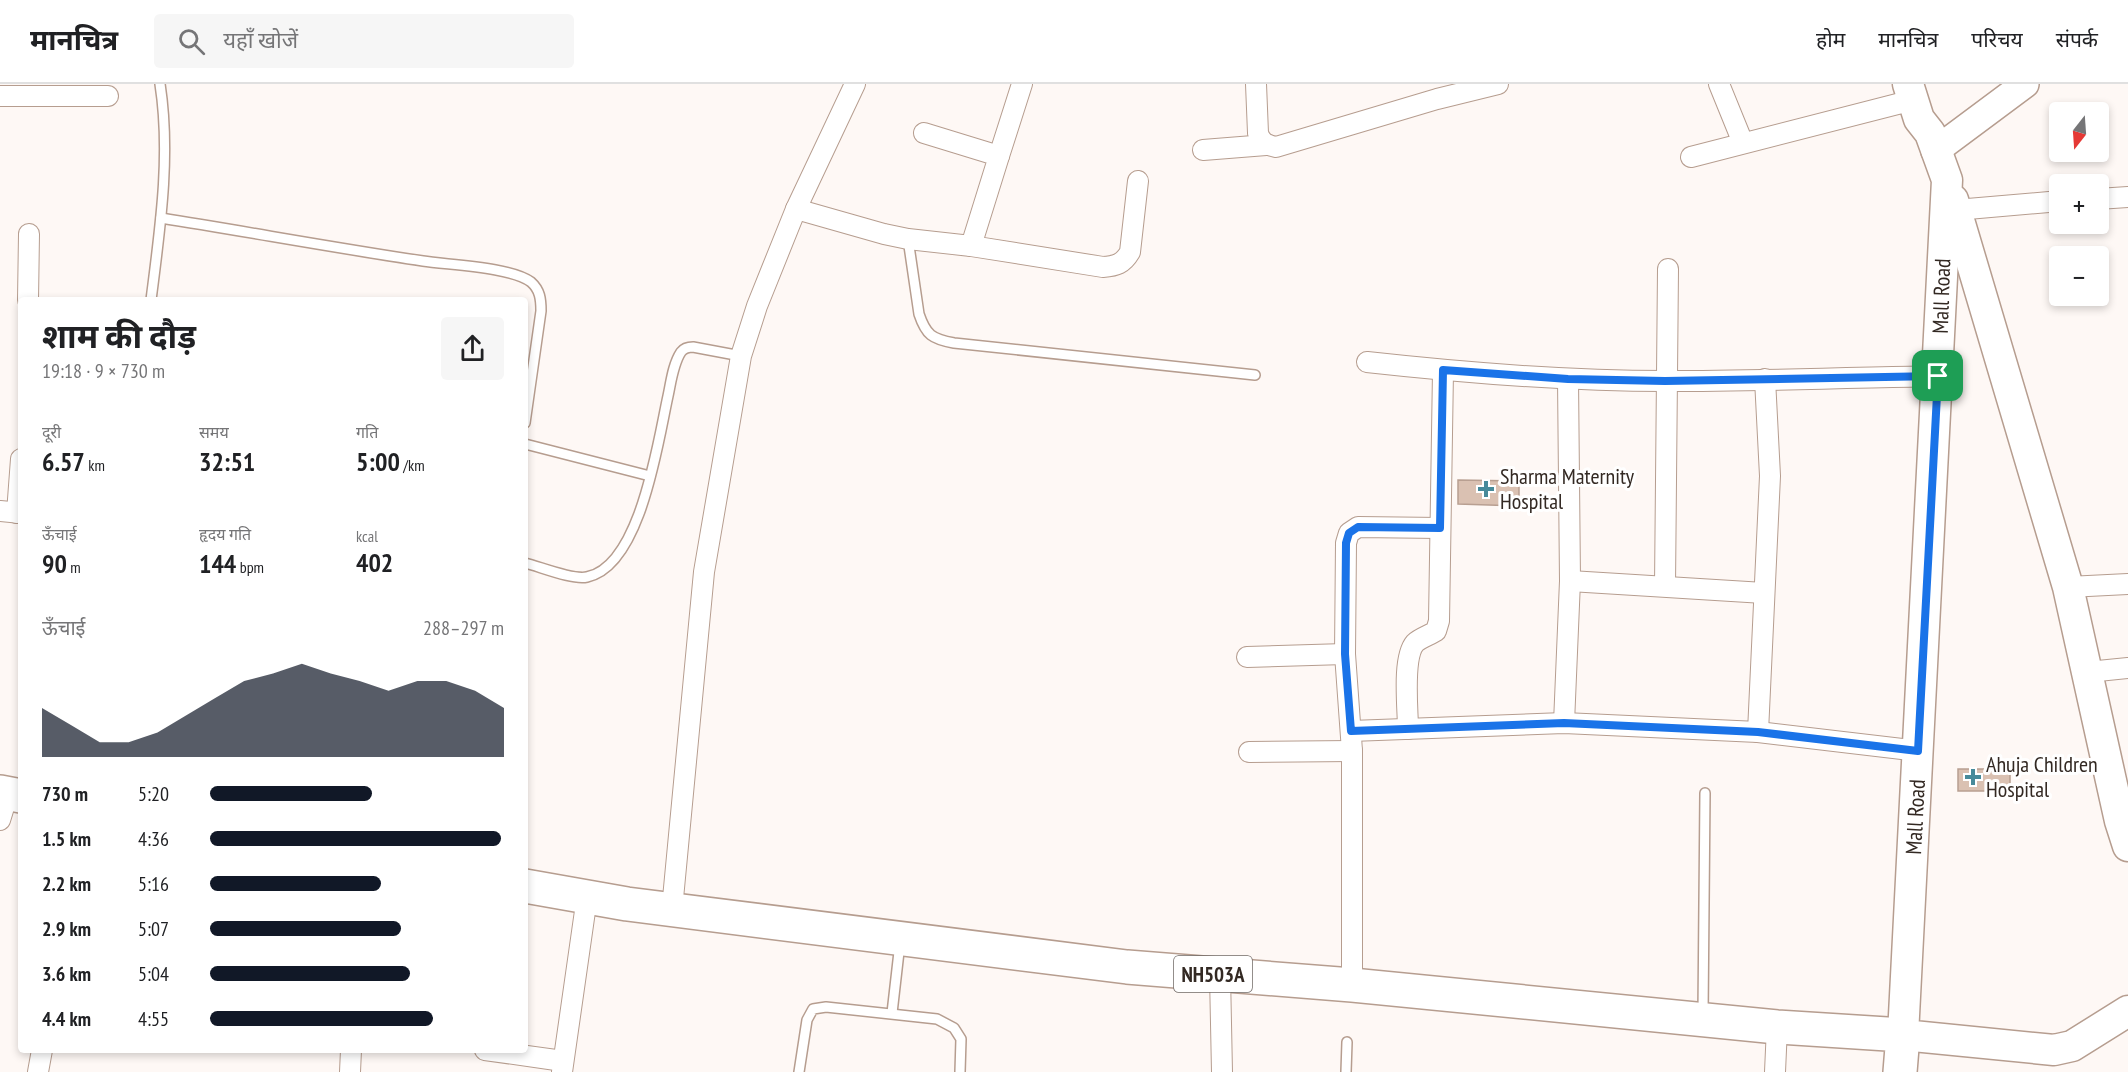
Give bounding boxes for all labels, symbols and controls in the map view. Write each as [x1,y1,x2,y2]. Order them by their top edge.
search box [154,14,574,68]
text: मानचित्र [30,21,118,58]
icon: search [175,25,208,58]
text: यहाँ खोजें [223,26,298,54]
text: होम [1816,26,1845,53]
text: मानचित्र [1878,26,1938,53]
text: परिचय [1971,26,2023,53]
text: संपर्क [2056,26,2098,53]
north arrow [2049,102,2109,162]
map controls [2049,102,2109,306]
button: + [2049,174,2109,234]
button: − [2049,246,2109,306]
street label: Mall Road [1926,258,1956,334]
text: शाम की दौड़ [42,314,196,357]
button: share [441,317,504,380]
pin [1912,350,1963,401]
text: 19:18 · 9 × 730 m [42,358,165,384]
icon: arrive [1921,359,1954,392]
text: दूरी [42,422,61,442]
text: समय [199,422,229,442]
text: गति [356,422,378,442]
text: 6.57 [42,445,85,478]
text: 32:51 [199,445,255,478]
text: 5:00 [356,445,400,478]
text: km [85,455,105,475]
text: /km [400,455,425,475]
place label: Sharma Maternity Hospital [1500,462,1635,515]
marker: Sharma Maternity Hospital [1477,480,1495,498]
text: ऊँचाई [42,524,77,544]
text: हृदय गति [199,524,251,544]
text: kcal [356,526,378,546]
text: 402 [356,546,393,579]
text: 90 [42,547,67,580]
text: 144 [199,547,236,580]
text: m [67,557,81,577]
text: bpm [236,557,264,577]
text: ऊँचाई [42,615,85,641]
text: 288–297 m [423,615,504,641]
place label: Ahuja Children Hospital [1986,750,2098,803]
marker: Ahuja Children Hospital [1964,768,1982,786]
street label: Mall Road [1899,779,1931,855]
text: 730 m [42,781,88,807]
text: 5:20 [138,781,169,807]
text: 1.5 km [42,826,91,852]
text: 4:36 [138,826,169,852]
text: 2.2 km [42,871,91,897]
text: 5:16 [138,871,169,897]
text: 2.9 km [42,916,91,942]
text: 5:07 [138,916,169,942]
road number: NH503A [1174,956,1252,992]
text: 3.6 km [42,961,91,987]
text: 5:04 [138,961,169,987]
text: 4.4 km [42,1006,91,1032]
text: 4:55 [138,1006,169,1032]

